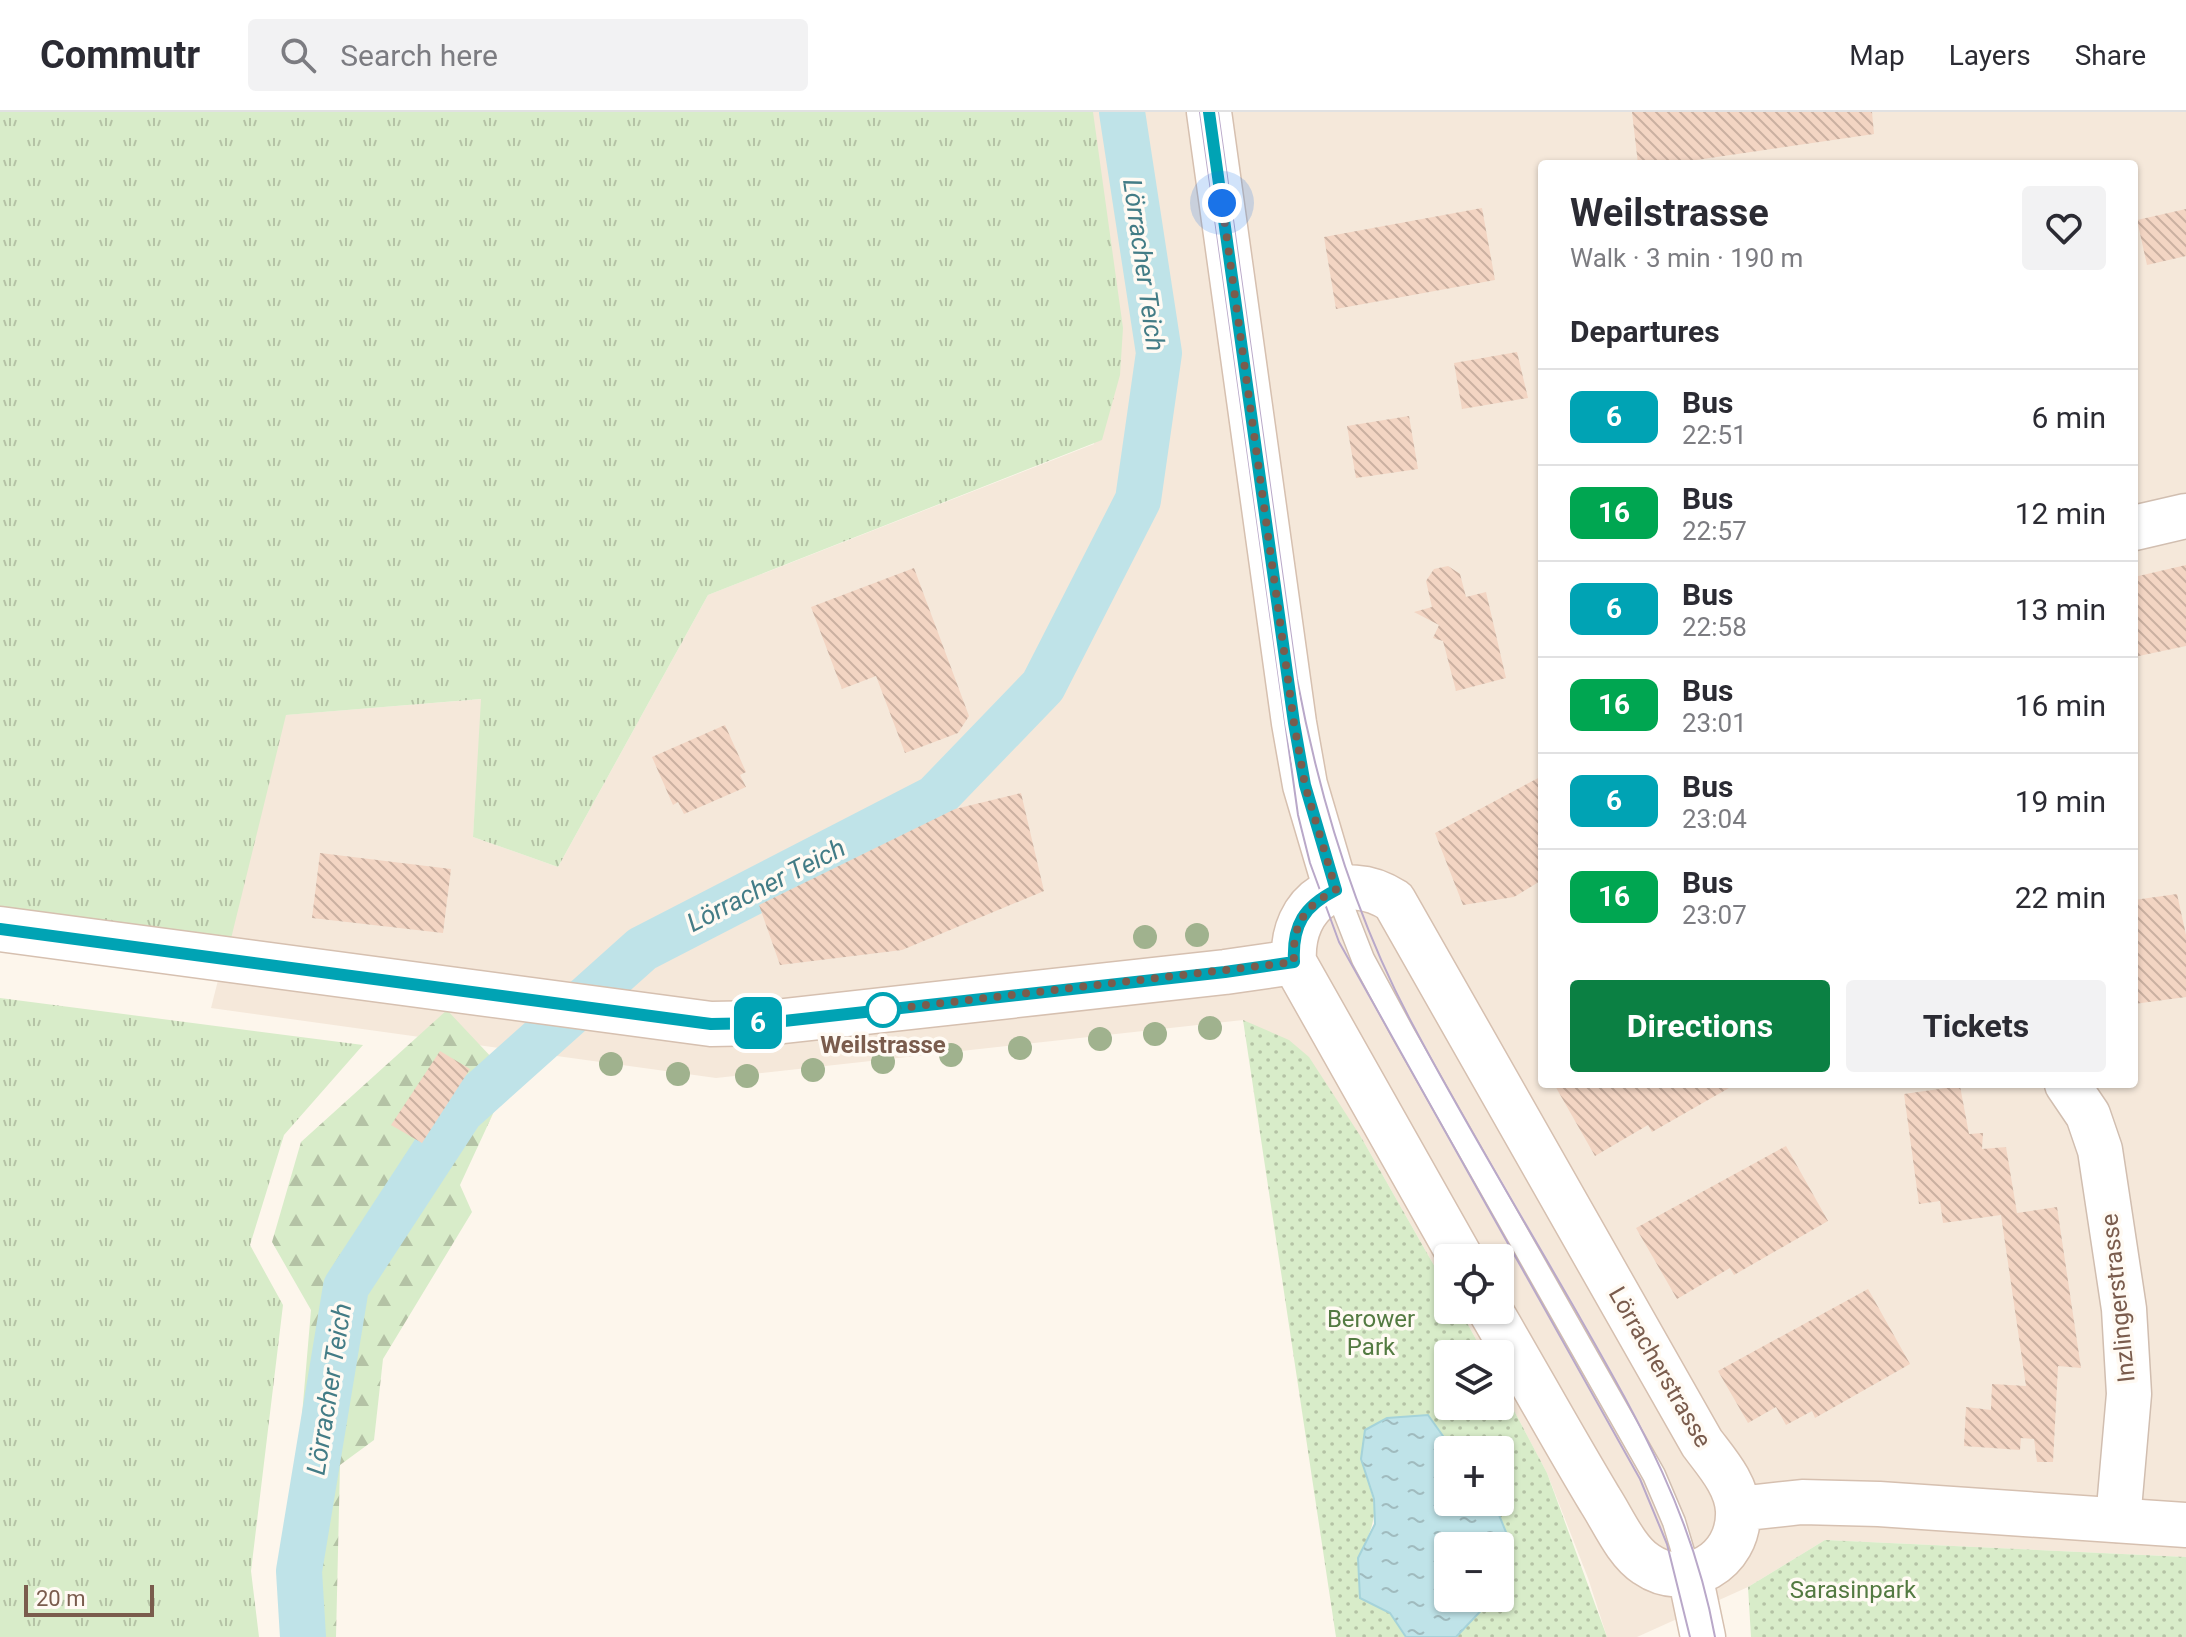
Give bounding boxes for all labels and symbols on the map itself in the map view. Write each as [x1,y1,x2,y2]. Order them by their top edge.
water label: Lörracher Teich [1117,177,1171,353]
your location [1202,183,1242,223]
water label: Lörracher Teich [682,832,850,938]
marker: Weilstrasse [866,993,900,1027]
line badge: 6 [732,997,784,1049]
place label: Weilstrasse [820,1031,946,1059]
street label: Inzlingerstrasse [2095,1212,2141,1384]
street label: Lörracherstrasse [1603,1282,1717,1452]
water label: Lörracher Teich [301,1301,357,1477]
park label: Berower Park [1327,1305,1415,1361]
park label: Sarasinpark [1790,1576,1917,1604]
scale bar [24,1581,154,1617]

